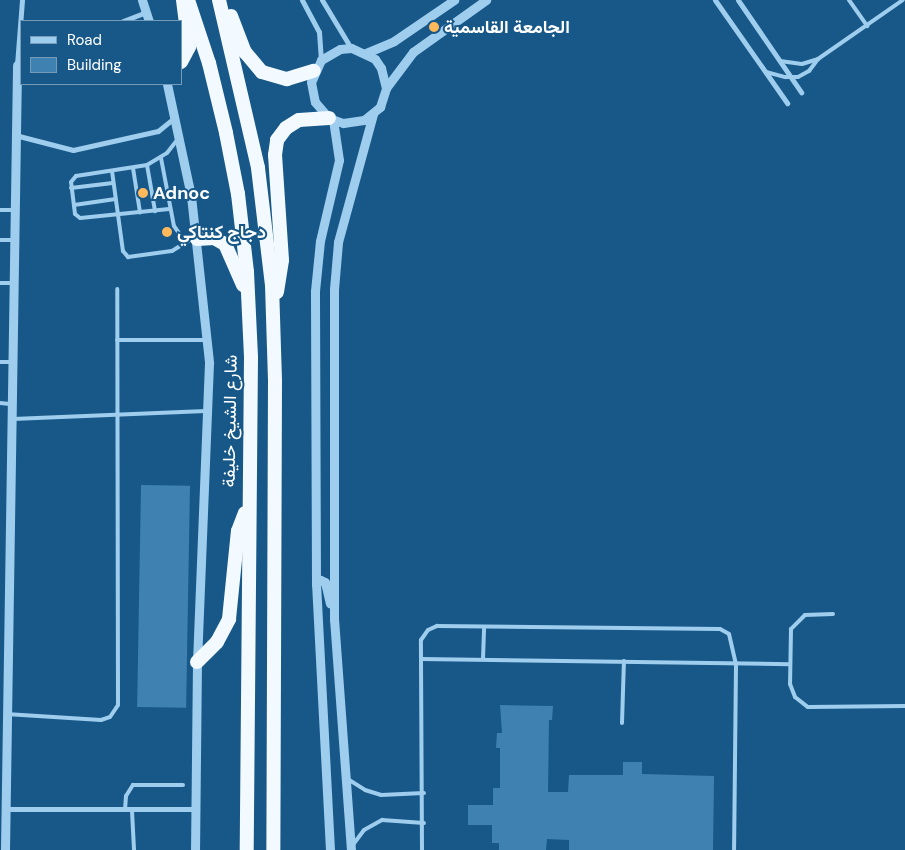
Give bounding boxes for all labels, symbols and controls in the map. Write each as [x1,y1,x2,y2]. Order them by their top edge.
place label: الجامعة القاسمية [444,16,570,38]
legend [20,20,182,85]
marker: الجامعة القاسمية [428,21,440,33]
text: Road [67,30,102,50]
text: Building [67,55,122,75]
place label: Adnoc [153,182,210,204]
marker: Adnoc [137,187,149,199]
place label: دجاج كنتاكي [177,221,266,243]
marker: دجاج كنتاكي [161,226,173,238]
street label: شارع الشيخ خليفة [218,354,242,488]

